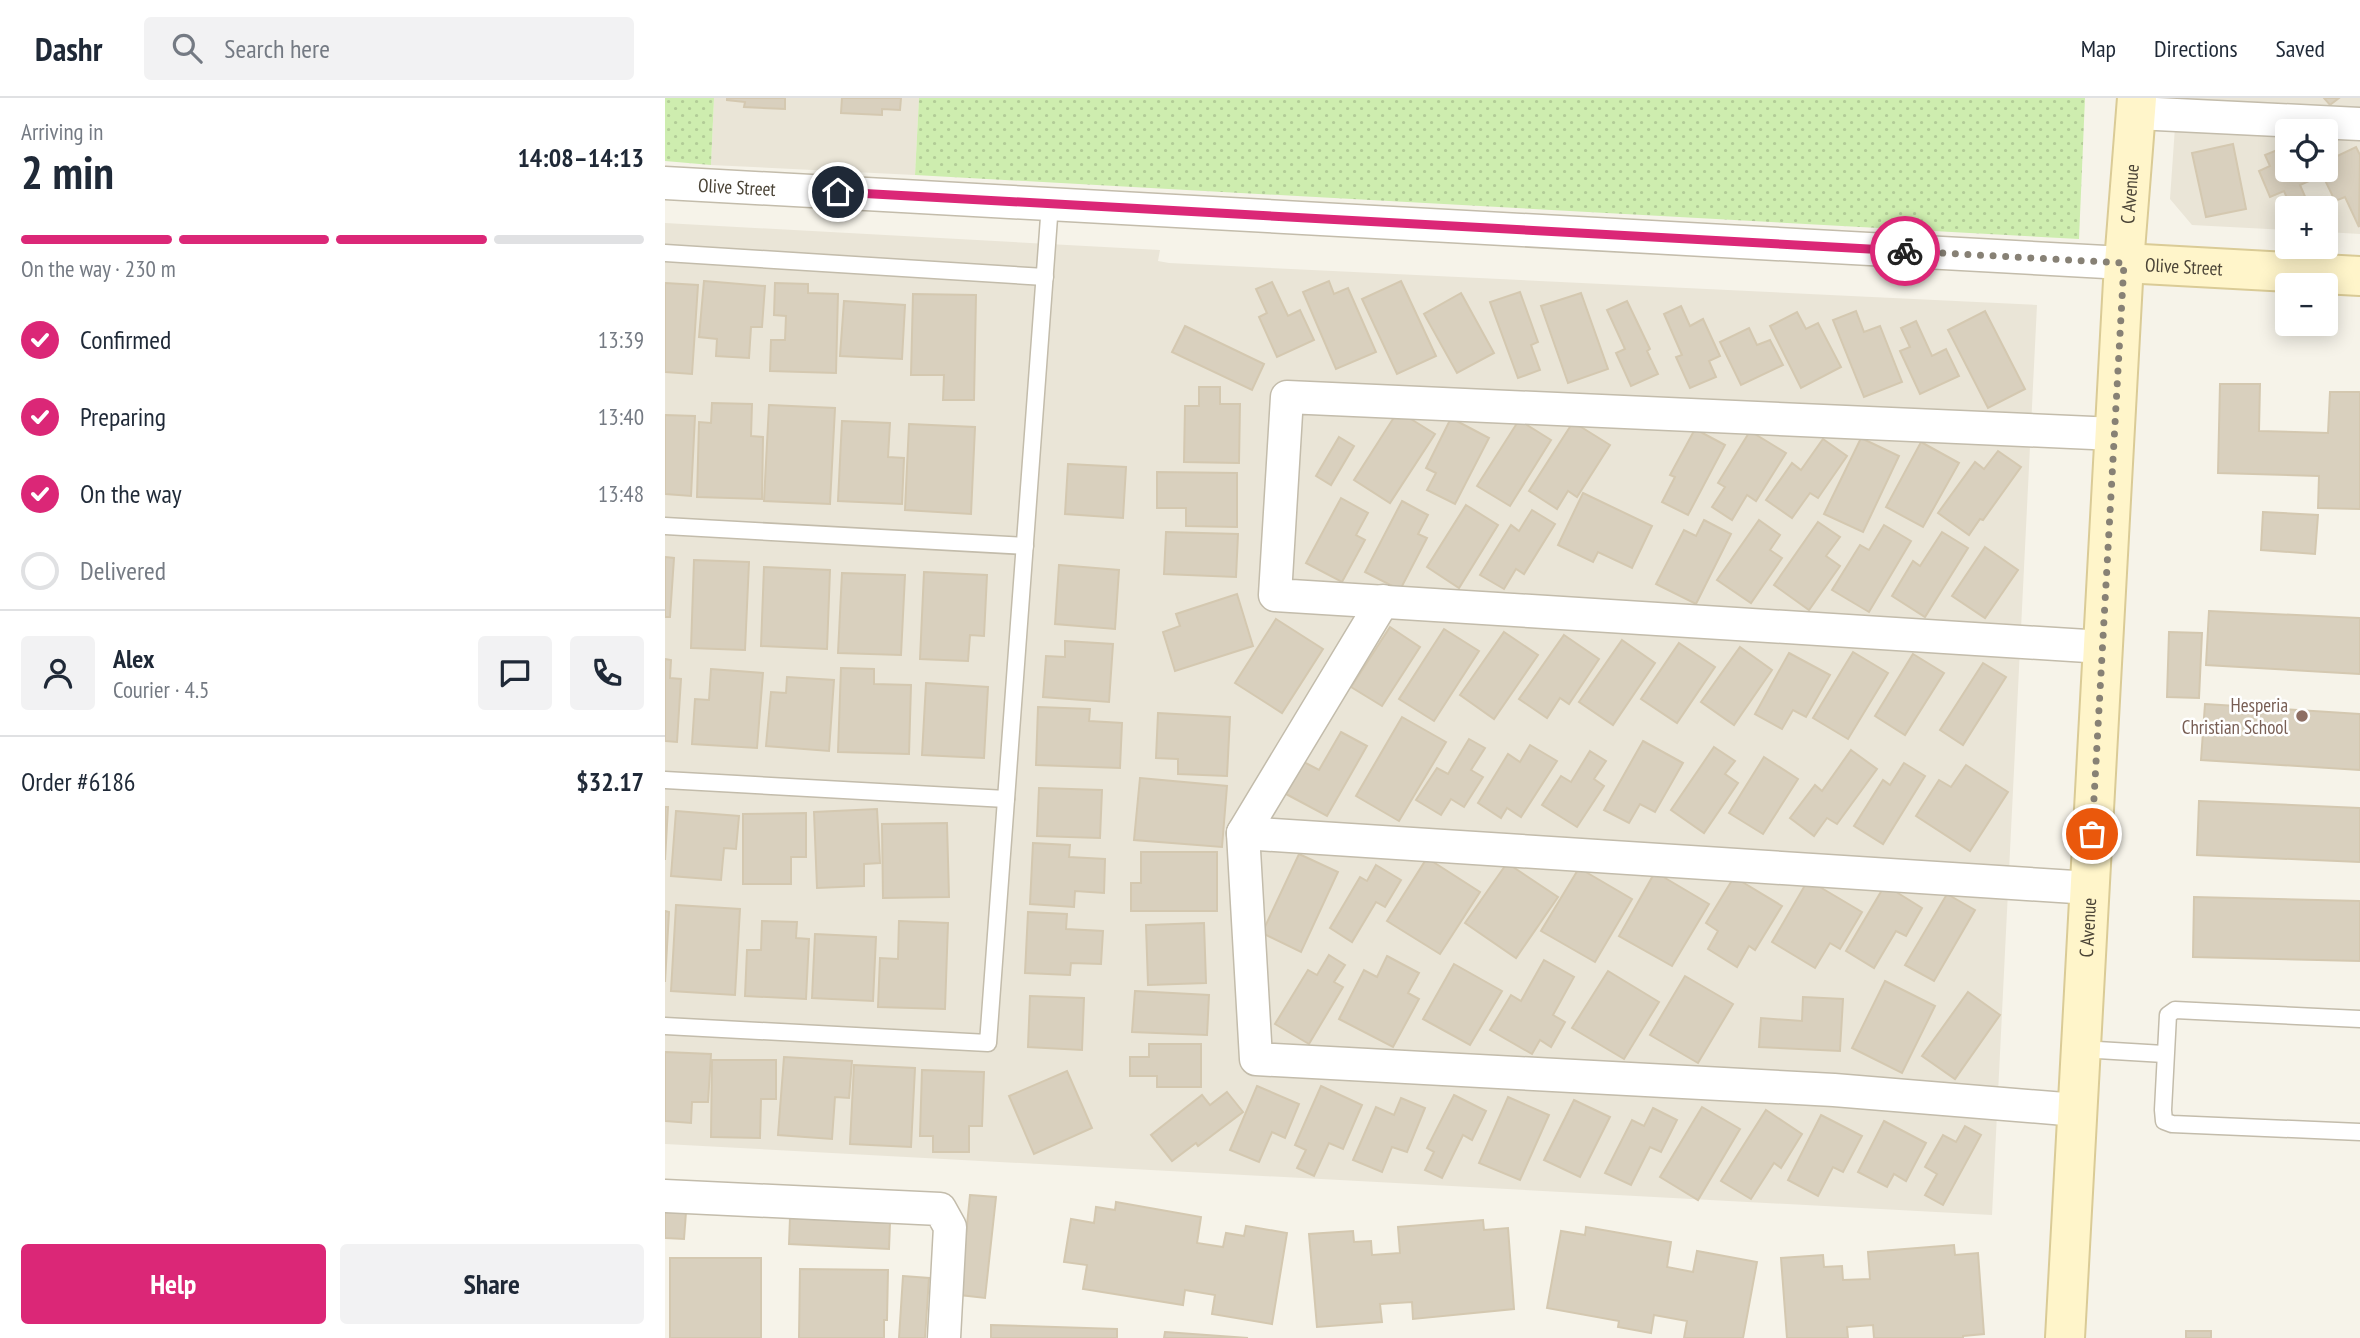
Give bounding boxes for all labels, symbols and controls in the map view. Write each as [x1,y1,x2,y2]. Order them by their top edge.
search box [144,17,634,80]
text: Dashr [35,27,102,70]
icon: search [168,29,206,67]
text: Search here [224,32,330,65]
text: Map [2081,33,2116,64]
text: Directions [2154,33,2238,64]
text: Saved [2276,33,2325,64]
text: Arriving in [21,117,103,146]
map controls [2275,119,2338,336]
button: locate [2275,119,2338,182]
text: 14:08–14:13 [517,141,644,174]
text: 2 min [21,142,114,202]
pin [808,162,868,222]
street label: C Avenue [2115,163,2144,225]
street label: Olive Street [697,173,777,201]
icon: home [819,173,857,211]
button: + [2275,196,2338,259]
courier [1870,216,1940,286]
icon: bike [1886,232,1924,270]
street label: Olive Street [2144,252,2224,280]
text: On the way · 230 m [21,254,176,283]
button: − [2275,273,2338,336]
icon: check [21,321,59,359]
text: Confirmed [80,323,171,356]
text: 13:39 [598,325,644,354]
icon: check [21,398,59,436]
text: Preparing [80,400,166,433]
text: 13:40 [598,402,644,431]
icon: check [21,475,59,513]
text: On the way [80,477,182,510]
text: 13:48 [598,479,644,508]
text: Delivered [80,554,166,587]
button: person [21,636,95,710]
button: chat [478,636,552,710]
button: phone [570,636,644,710]
text: Alex [113,642,154,675]
text: Courier · 4.5 [113,675,209,704]
place label: Hesperia Christian School [2182,693,2289,739]
marker: Hesperia Christian School [2294,708,2310,724]
text: Order #6186 [21,765,136,798]
text: $32.17 [576,765,644,798]
pin [2062,804,2122,864]
icon: bag [2073,815,2111,853]
street label: C Avenue [2074,897,2101,958]
button: Help [21,1244,326,1324]
button: Share [340,1244,644,1324]

